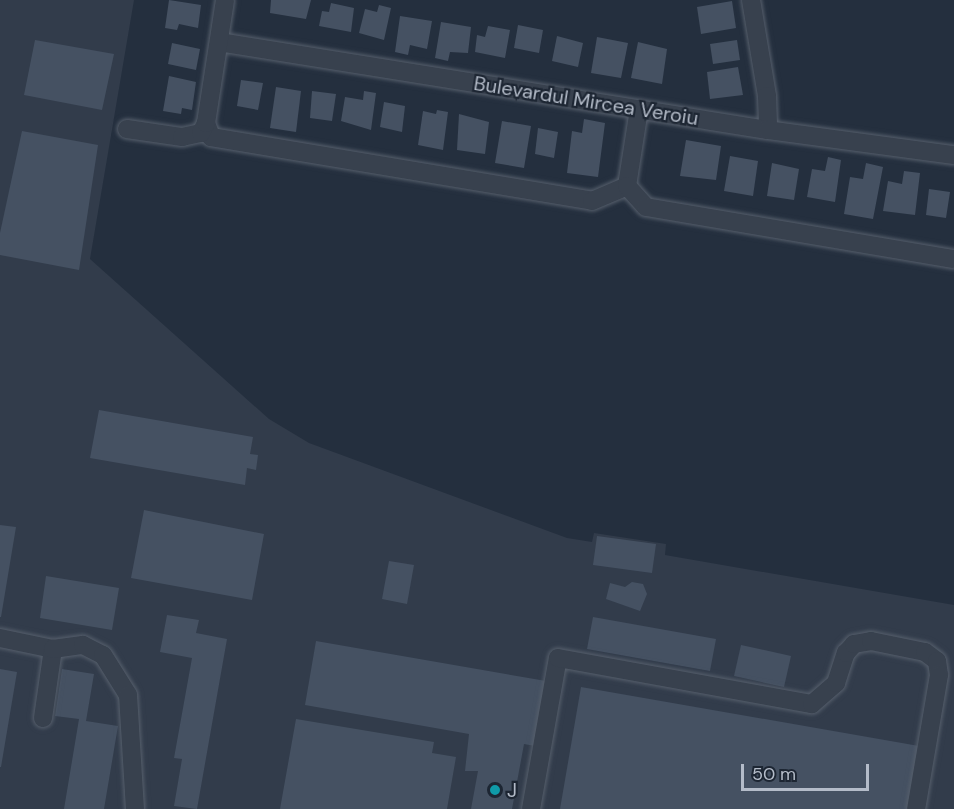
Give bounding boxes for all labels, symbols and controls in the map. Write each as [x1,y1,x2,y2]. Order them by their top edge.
street label: Bulevardul Mircea Veroiu [472,71,700,131]
scale bar [744,752,872,790]
text: 50 m [752,762,796,786]
place label: J [507,778,517,802]
marker: J [488,783,502,797]

